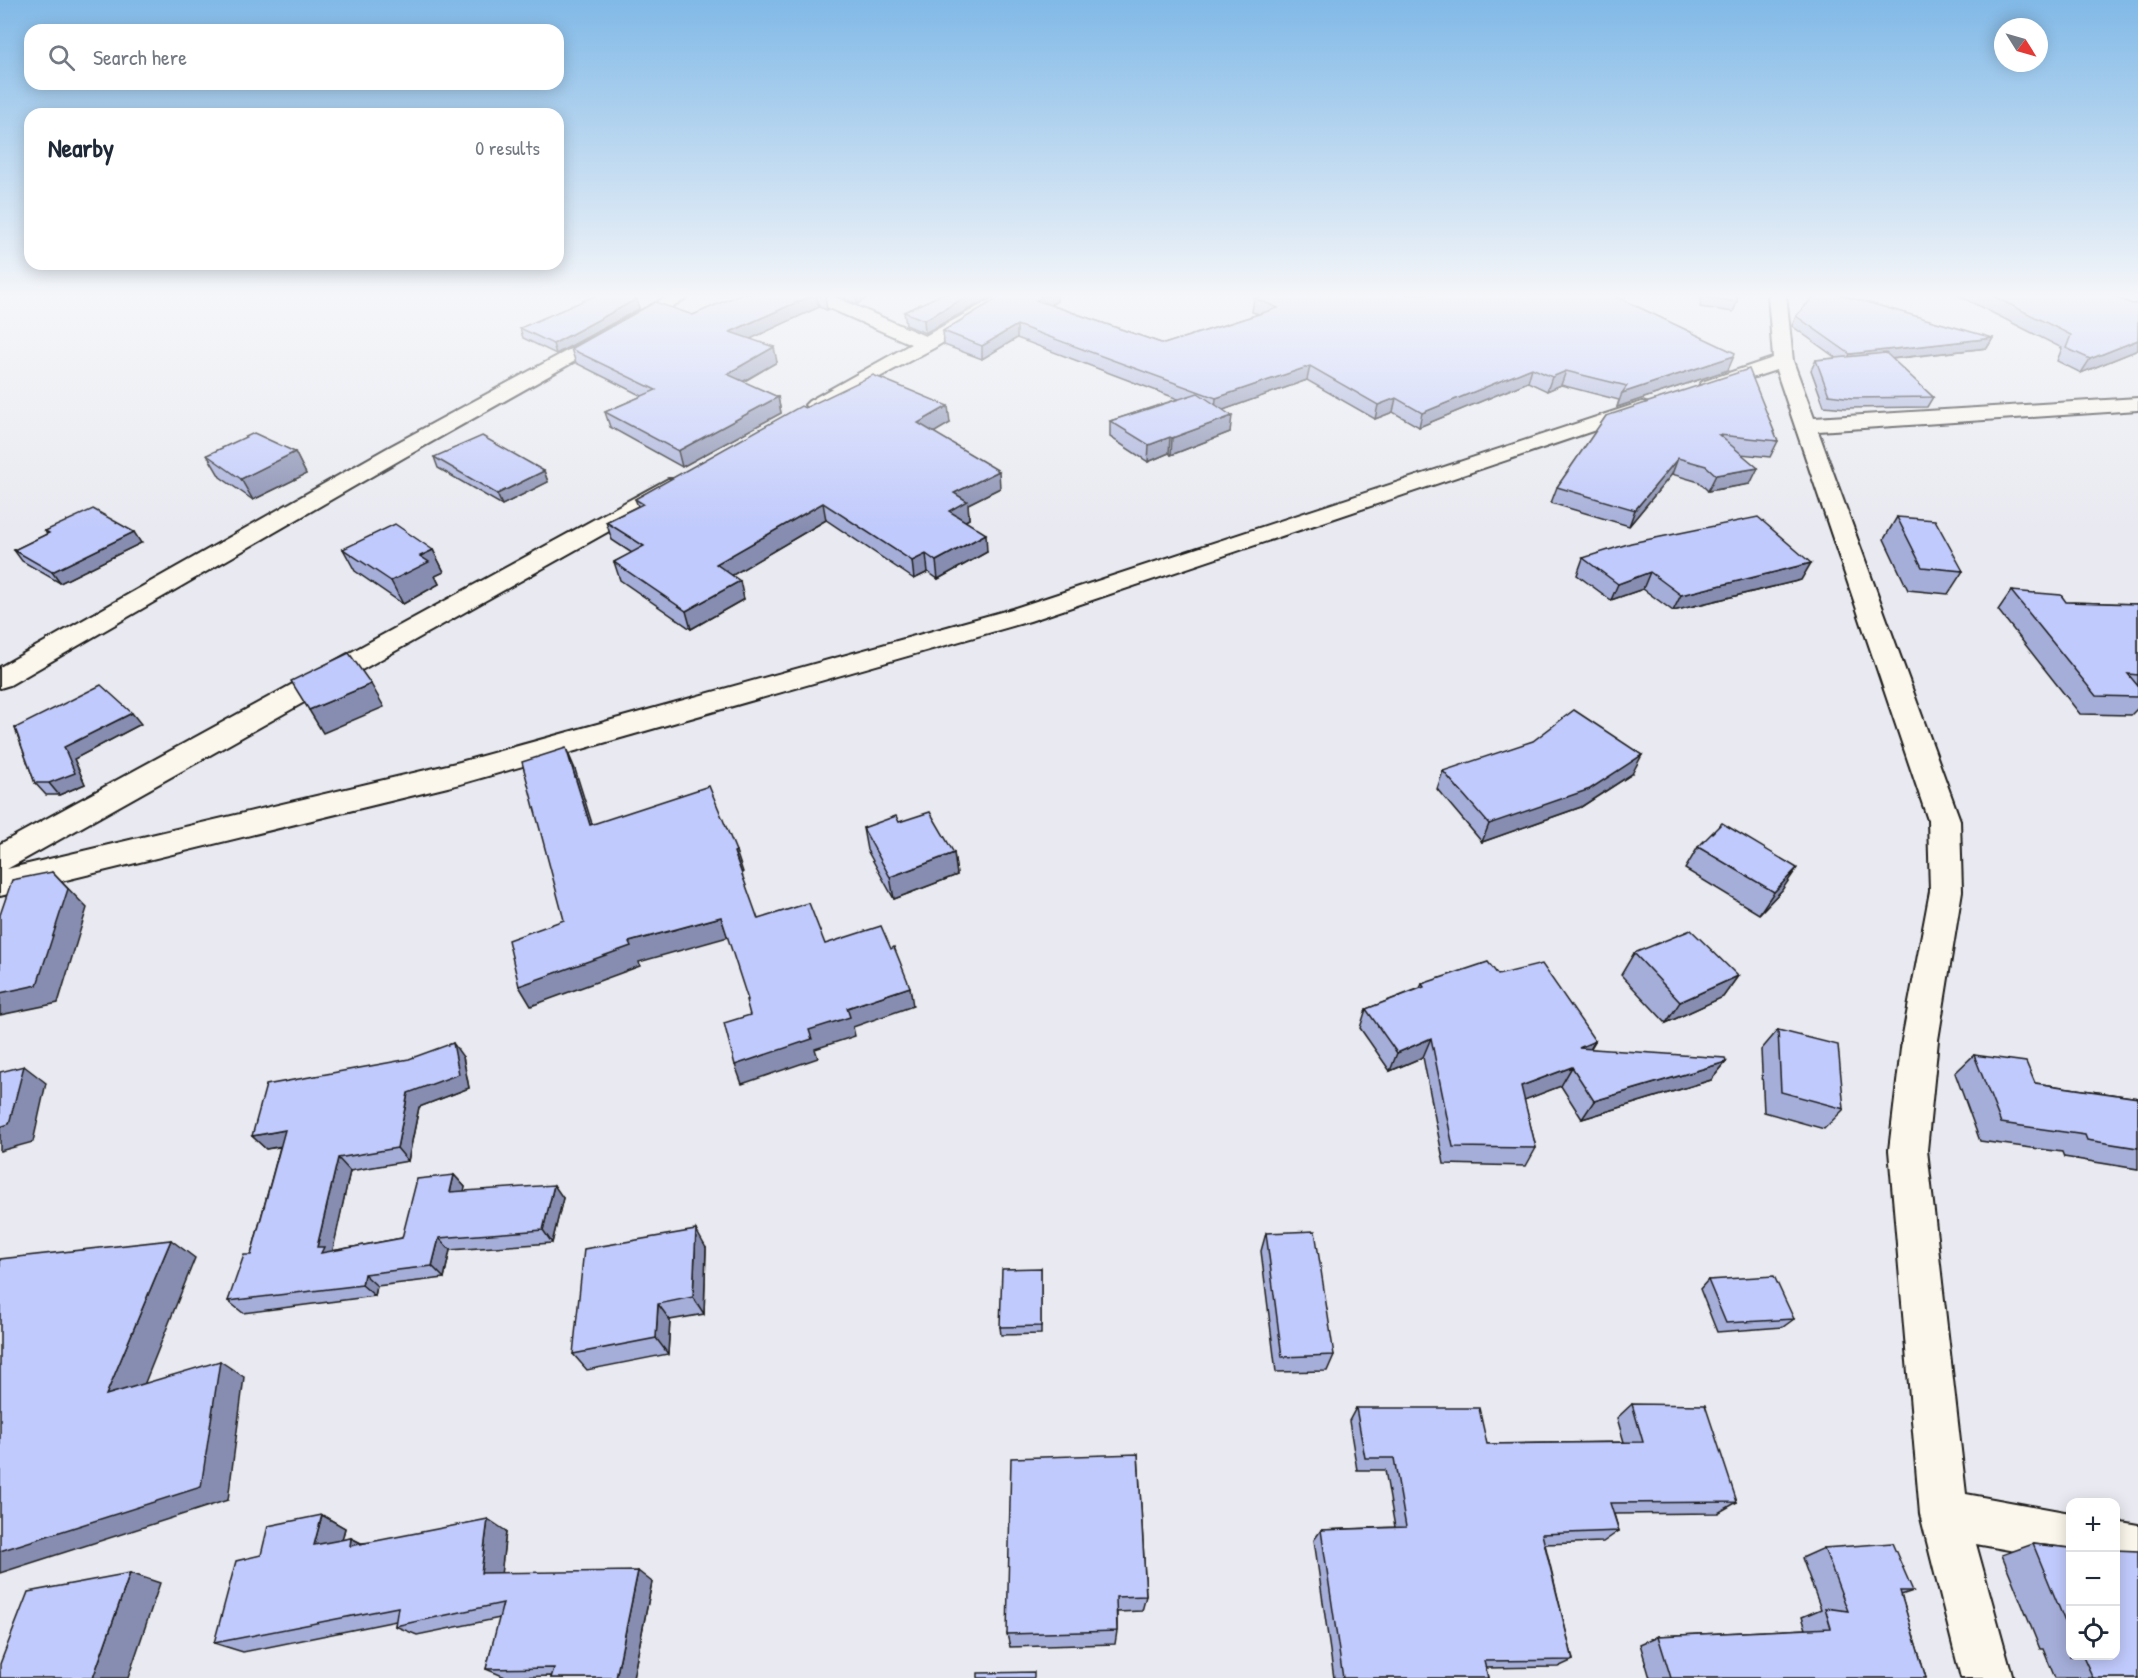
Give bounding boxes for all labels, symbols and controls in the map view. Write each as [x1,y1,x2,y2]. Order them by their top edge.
north arrow [1994,18,2048,72]
search box [24,24,564,90]
icon: search [45,41,78,74]
text: Search here [93,42,187,72]
text: Nearby [48,130,114,165]
text: 0 results [475,134,540,161]
map controls [2066,1498,2120,1660]
button: + [2066,1498,2120,1552]
button: − [2066,1552,2120,1606]
button: locate [2066,1606,2120,1660]

